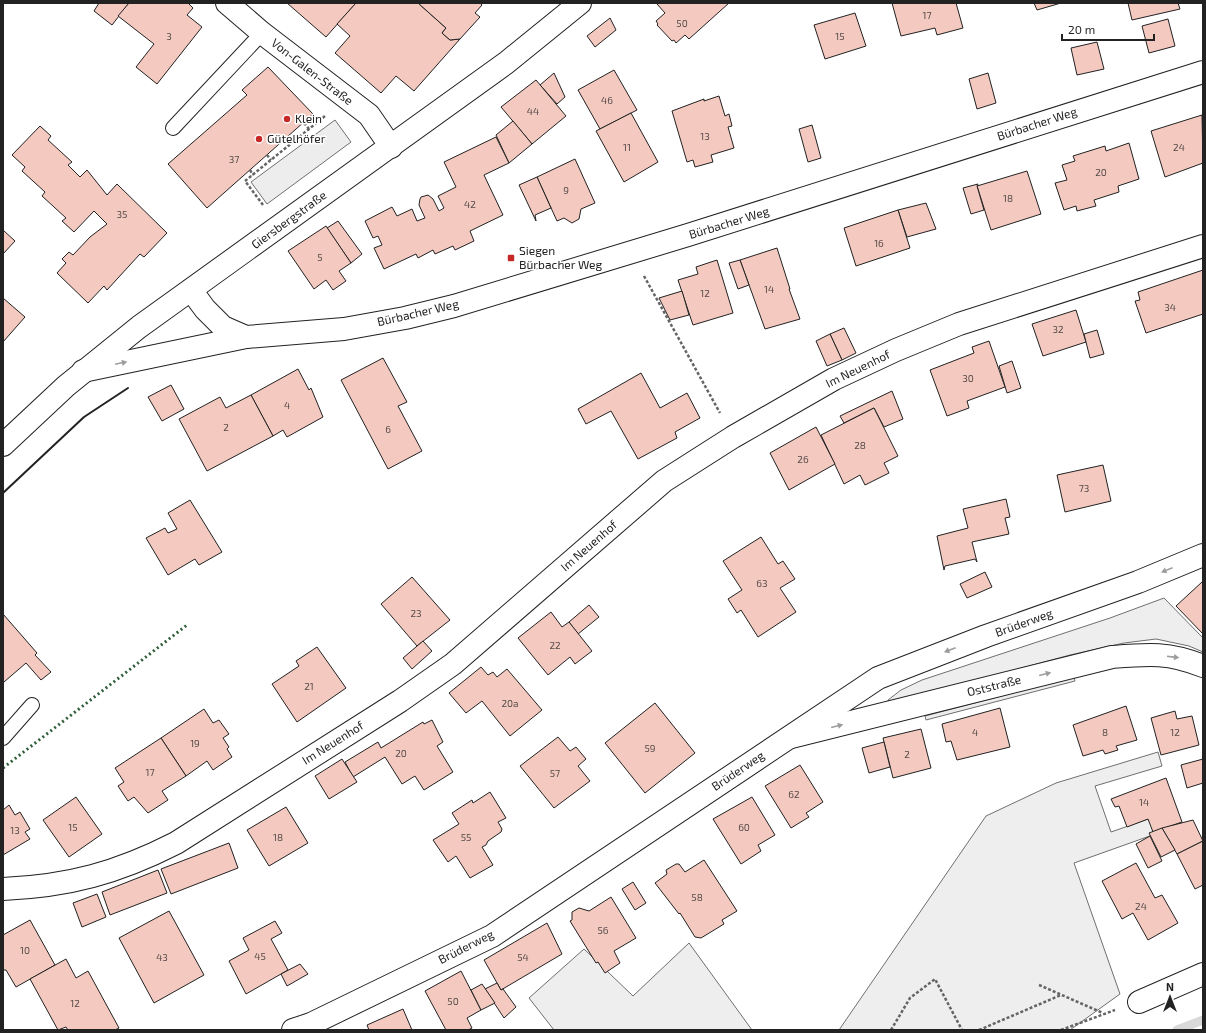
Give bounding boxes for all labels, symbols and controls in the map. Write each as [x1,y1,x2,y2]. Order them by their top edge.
house number: 17 [922,9,932,21]
scale bar [1062,16,1154,42]
house number: 50 [676,17,688,29]
text: 20 m [1068,22,1095,36]
house number: 3 [166,30,172,42]
house number: 15 [835,30,845,42]
street label: Von-Galen-Straße [269,35,356,107]
house number: 46 [601,94,613,106]
street label: Bürbacher Weg [995,103,1079,143]
house number: 44 [527,105,539,117]
place label: Klein [295,111,322,125]
marker: Klein [282,114,292,124]
house number: 13 [700,130,710,142]
place label: Gütelhöfer [267,131,326,145]
marker: Gütelhöfer [254,134,264,144]
house number: 11 [623,141,631,153]
house number: 24 [1173,141,1185,153]
house number: 37 [229,153,239,165]
house number: 20 [1095,166,1107,178]
house number: 9 [563,184,569,196]
street label: Giersbergstraße [248,187,329,251]
house number: 18 [1003,192,1013,204]
house number: 42 [464,198,476,210]
street label: Bürbacher Weg [687,203,771,241]
house number: 35 [117,208,127,220]
house number: 16 [874,237,884,249]
place label: Siegen Bürbacher Weg [519,243,602,271]
house number: 5 [317,251,323,263]
marker: Siegen Bürbacher Weg [506,253,516,263]
house number: 14 [764,283,774,295]
house number: 12 [700,287,710,299]
street label: Bürbacher Weg [376,296,460,328]
house number: 34 [1164,301,1176,313]
house number: 32 [1052,323,1064,335]
street label: Im Neuenhof [823,346,892,390]
one-way arrow [115,360,127,366]
house number: 30 [962,372,974,384]
house number: 4 [284,399,290,411]
house number: 2 [223,421,229,433]
house number: 6 [385,423,391,435]
house number: 28 [854,439,866,451]
house number: 26 [797,453,809,465]
house number: 73 [1079,482,1089,494]
street label: Im Neuenhof [557,517,620,573]
one-way arrow [1161,568,1173,574]
house number: 63 [756,577,768,589]
street label: Brüderweg [993,605,1055,639]
house number: 23 [410,607,422,619]
house number: 22 [549,639,561,651]
one-way arrow [943,648,955,654]
one-way arrow [1167,653,1179,660]
one-way arrow [1039,670,1051,676]
street label: Oststraße [965,672,1022,699]
house number: 21 [304,680,314,692]
house number: 20a [501,697,519,709]
street label: Im Neuenhof [299,717,366,767]
one-way arrow [831,722,844,728]
house number: 4 [972,726,978,738]
house number: 8 [1102,726,1108,738]
house number: 12 [1170,726,1180,738]
house number: 19 [190,737,200,749]
house number: 59 [644,742,656,754]
house number: 20 [395,747,407,759]
street label: Brüderweg [709,747,767,793]
house number: 2 [904,748,910,760]
house number: 17 [145,766,155,778]
house number: 57 [550,767,560,779]
house number: 62 [788,788,800,800]
house number: 14 [1139,796,1149,808]
house number: 15 [68,821,78,833]
house number: 60 [738,821,750,833]
house number: 13 [10,824,20,836]
house number: 18 [273,831,283,843]
house number: 55 [461,831,471,843]
house number: 58 [691,891,703,903]
house number: 24 [1135,900,1147,912]
house number: 56 [597,924,609,936]
street label: Brüderweg [436,926,496,966]
house number: 10 [20,944,30,956]
house number: 45 [254,950,266,962]
house number: 43 [156,951,168,963]
house number: 54 [517,951,529,963]
north arrow [1150,977,1190,1017]
text: N [1166,980,1174,993]
house number: 50 [447,995,459,1007]
house number: 12 [70,997,80,1009]

